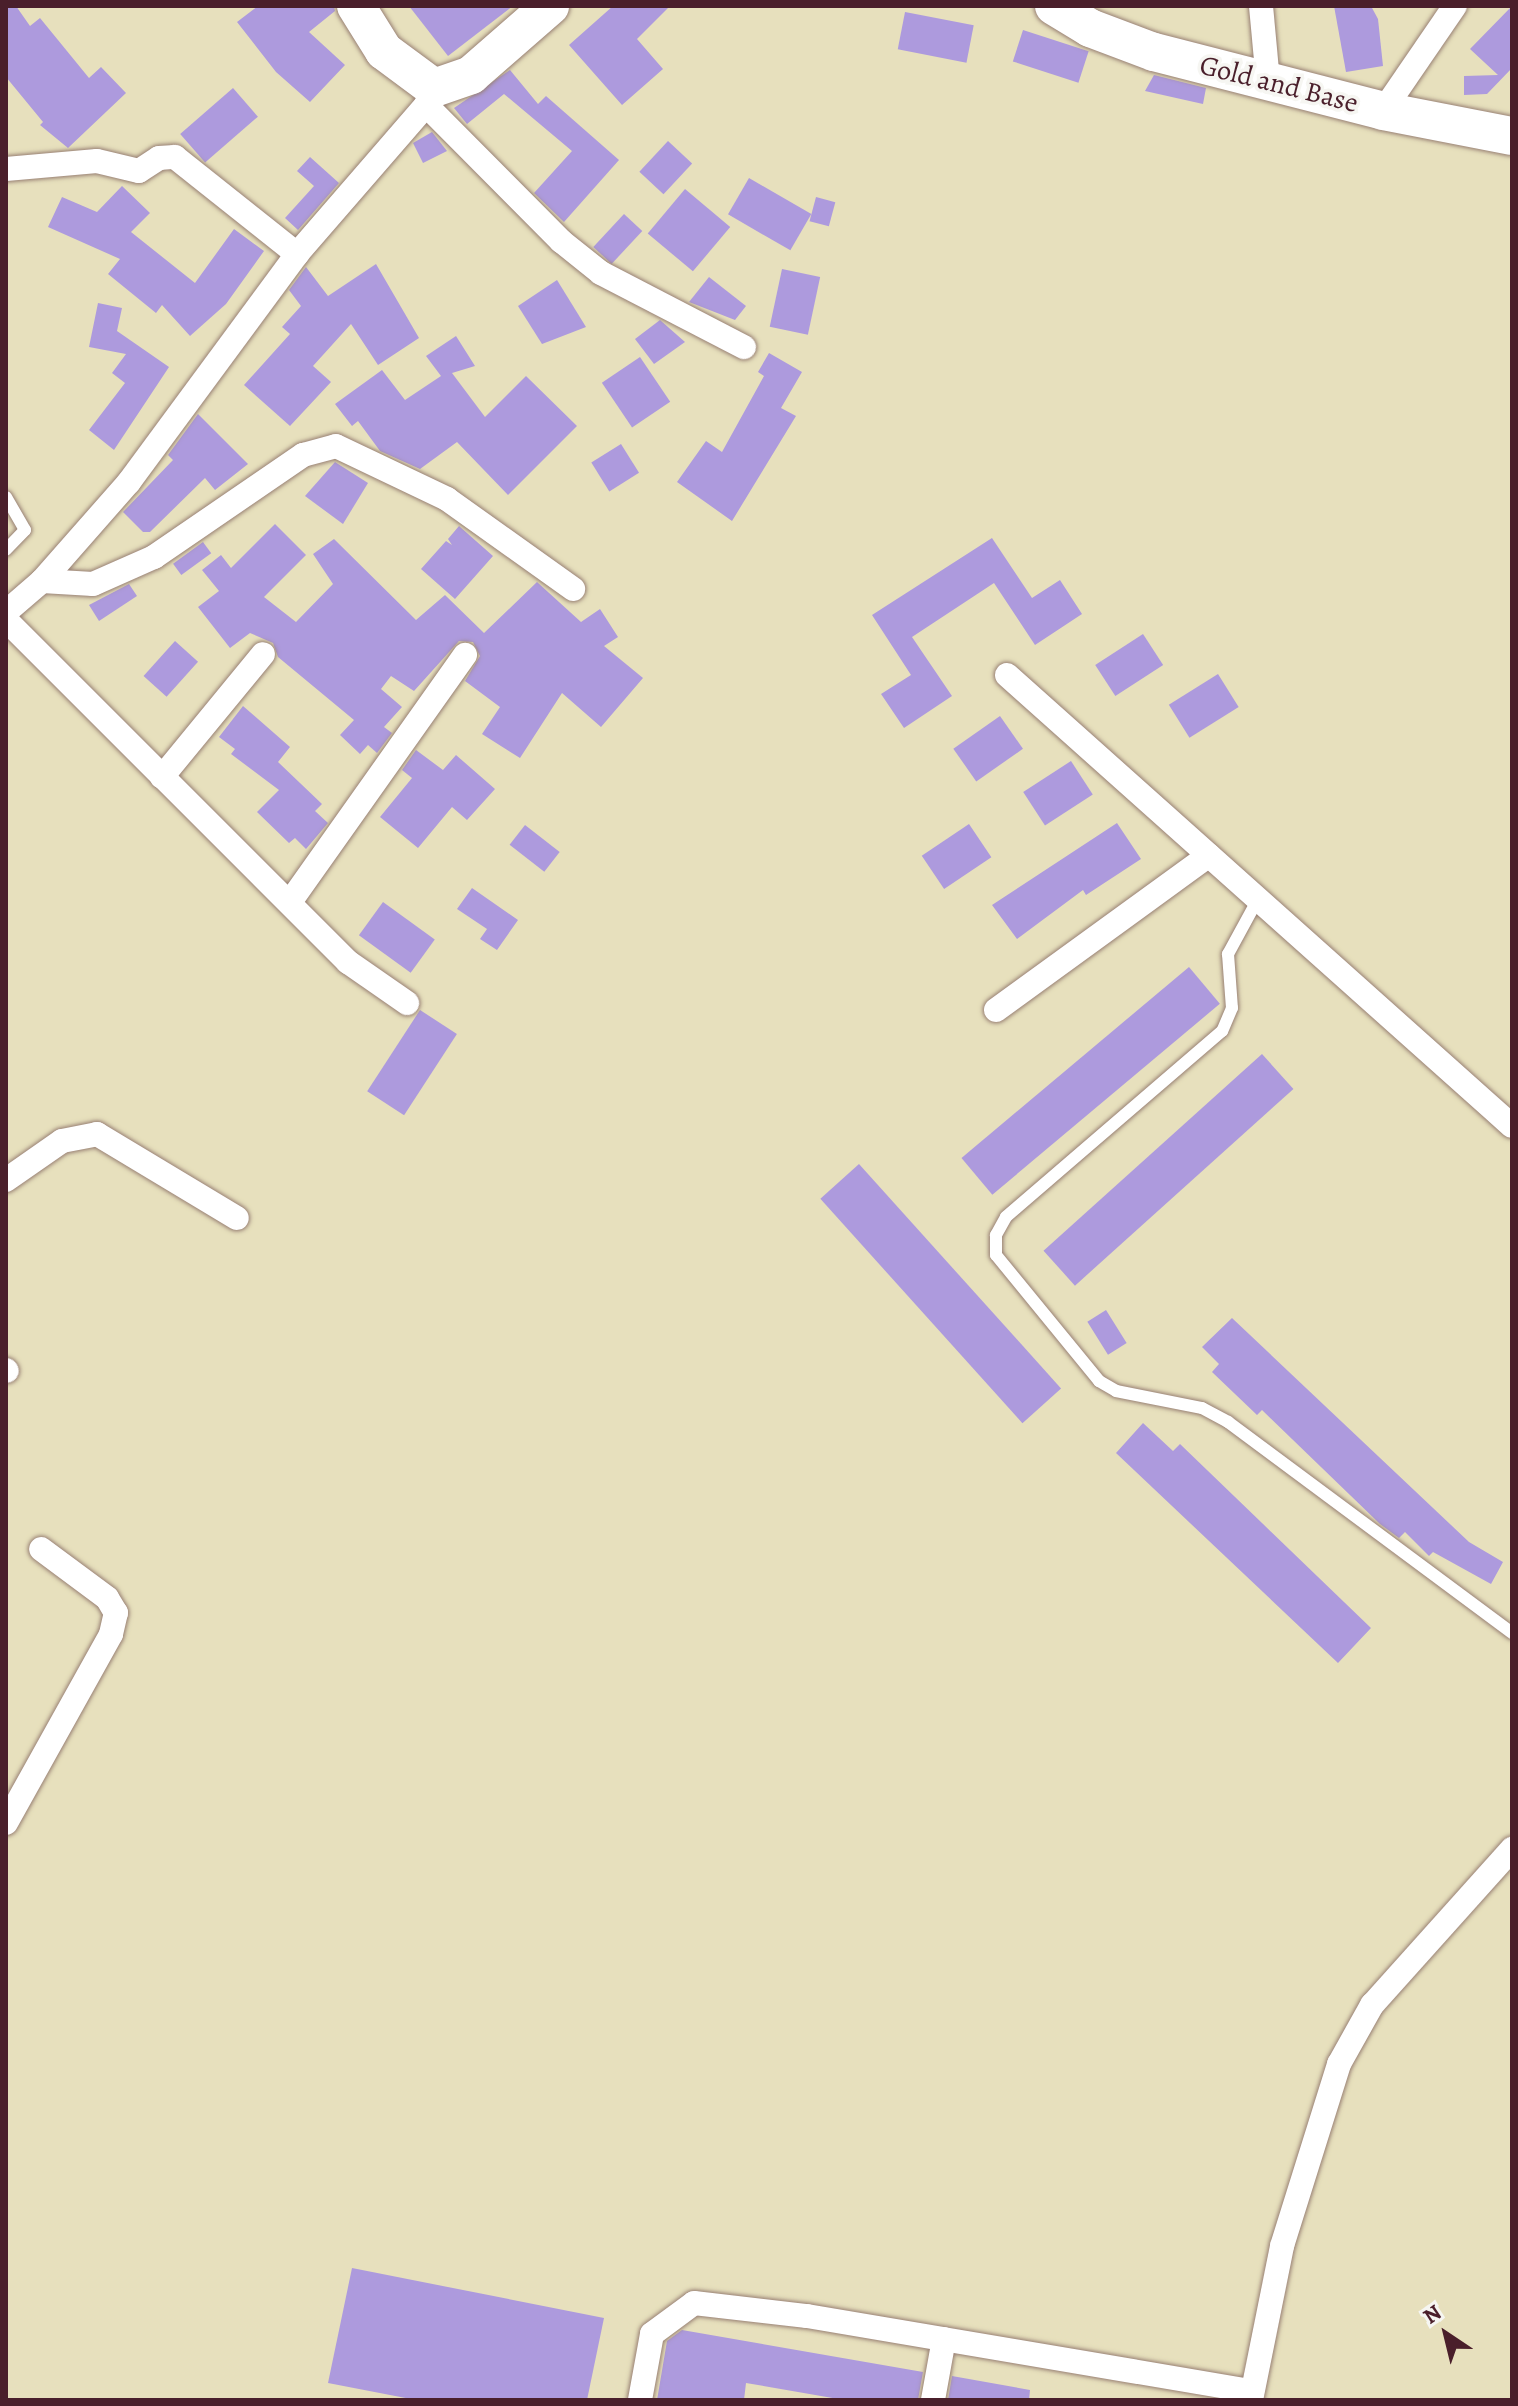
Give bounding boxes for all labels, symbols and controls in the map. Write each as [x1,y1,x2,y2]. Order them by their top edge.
street label: Gold and Base [1196,48,1362,120]
north arrow [1406,2294,1486,2374]
text: N [1417,2297,1447,2331]

